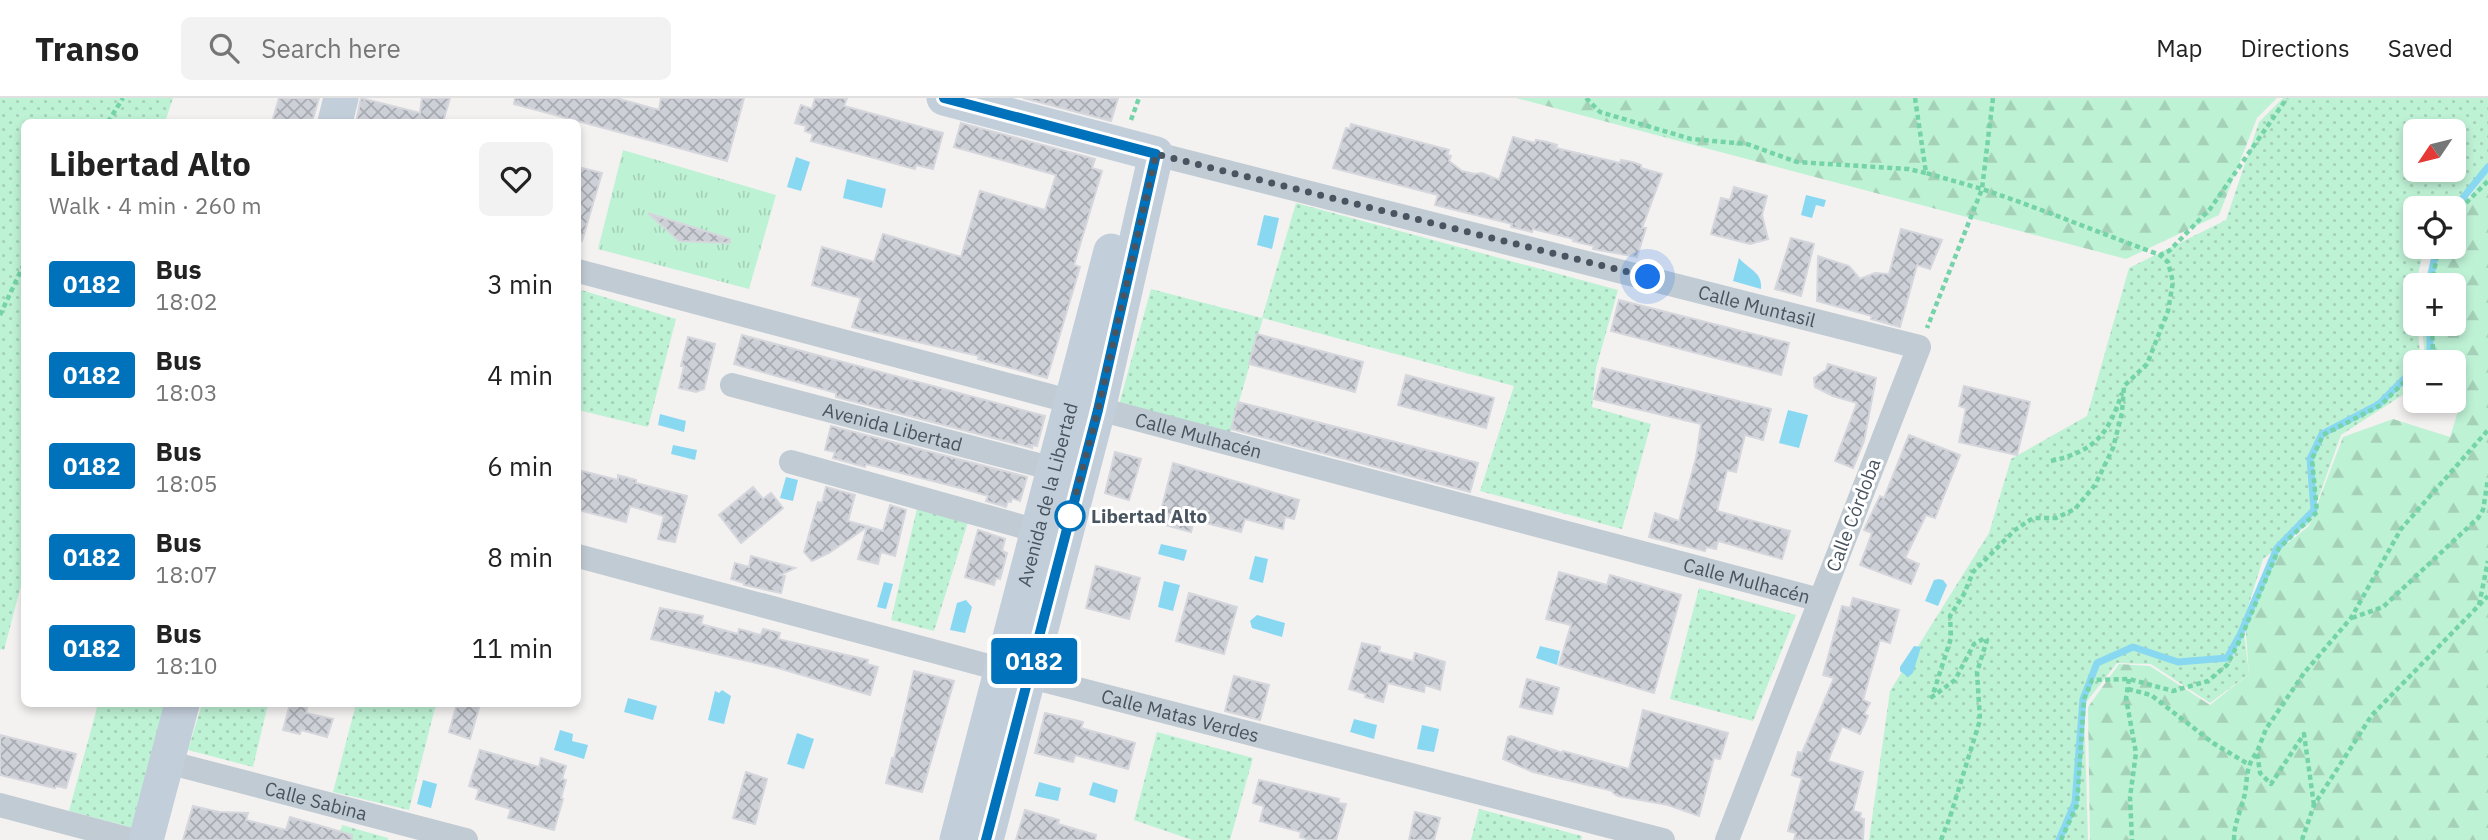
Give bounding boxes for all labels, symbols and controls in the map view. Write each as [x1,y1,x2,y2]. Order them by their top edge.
search box [181,17,671,80]
text: Transo [35,27,139,70]
icon: search [205,29,243,67]
text: Search here [261,31,401,65]
text: Map [2156,32,2202,64]
text: Directions [2240,32,2350,64]
text: Saved [2388,32,2453,64]
north arrow [2403,119,2466,182]
map controls [2403,119,2466,413]
text: Libertad Alto [49,142,251,185]
button: heart [479,142,553,216]
text: Walk · 4 min · 260 m [49,190,262,220]
button: locate [2403,196,2466,259]
text: Bus [156,252,202,286]
your location [1630,259,1665,294]
text: 3 min [487,267,553,301]
text: 0182 [63,268,121,300]
button: + [2403,273,2466,336]
street label: Calle Muntasil [1696,280,1818,332]
text: 18:02 [156,286,218,316]
text: Bus [156,343,202,377]
button: − [2403,350,2466,413]
text: 4 min [487,358,553,392]
text: 0182 [63,359,121,391]
text: 18:03 [156,377,218,407]
street label: Avenida Libertad [820,397,965,457]
street label: Avenida de la Libertad [1012,400,1083,589]
street label: Calle Mulhacén [1133,407,1265,464]
text: Bus [156,434,202,468]
text: 6 min [487,449,553,483]
text: 0182 [63,450,121,482]
street label: Calle Córdoba [1820,455,1886,575]
text: 18:05 [156,468,218,498]
marker: Libertad Alto [1055,501,1085,531]
place label: Libertad Alto [1091,504,1207,528]
text: Bus [156,525,202,559]
text: 8 min [487,540,553,574]
text: 0182 [63,541,121,573]
street label: Calle Mulhacén [1681,552,1813,609]
text: 18:07 [156,559,218,589]
text: Bus [156,616,202,650]
text: 11 min [472,631,553,665]
text: 0182 [63,632,121,664]
line badge: 0182 [985,638,1083,684]
text: 0182 [1005,645,1063,677]
text: 18:10 [156,650,218,680]
street label: Calle Matas Verdes [1099,684,1262,747]
street label: Calle Sabina [262,776,370,826]

